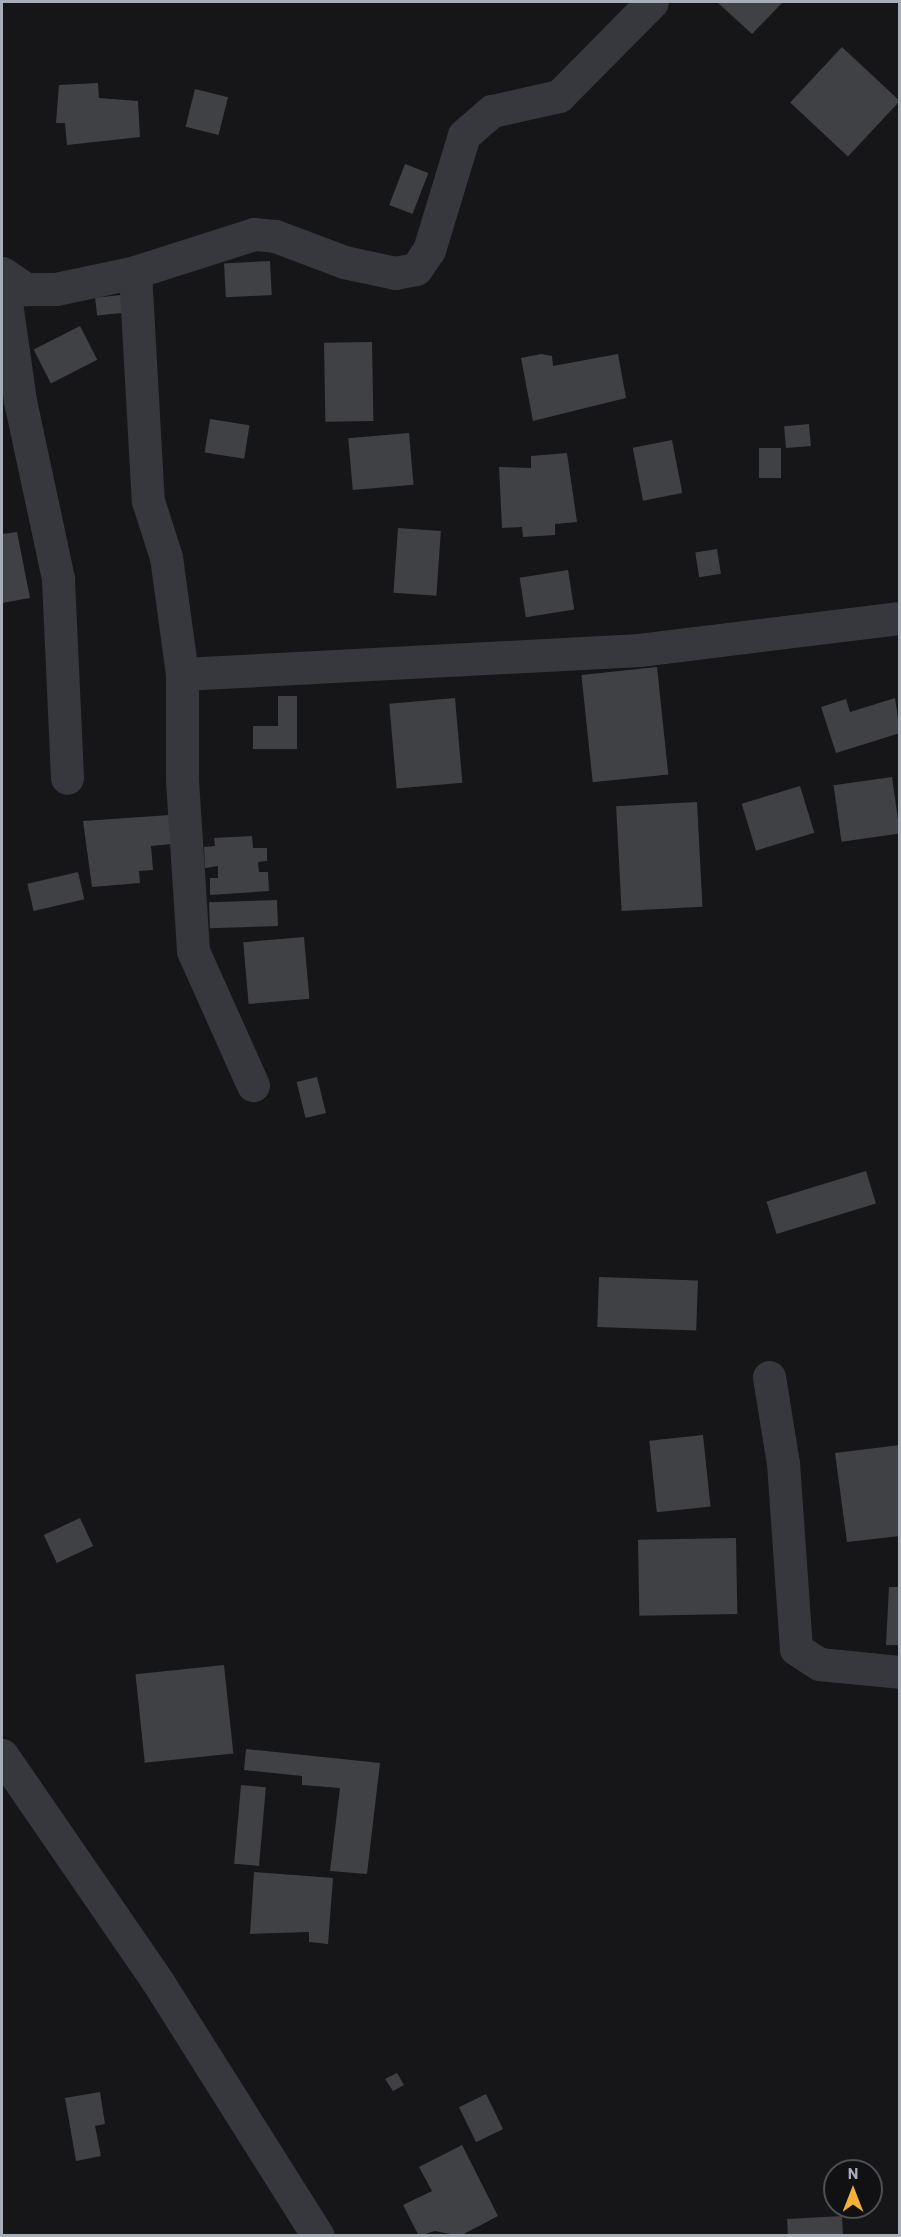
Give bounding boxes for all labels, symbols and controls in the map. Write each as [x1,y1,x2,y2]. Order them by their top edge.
north arrow [823,2159,883,2219]
text: N [848,2163,858,2182]

